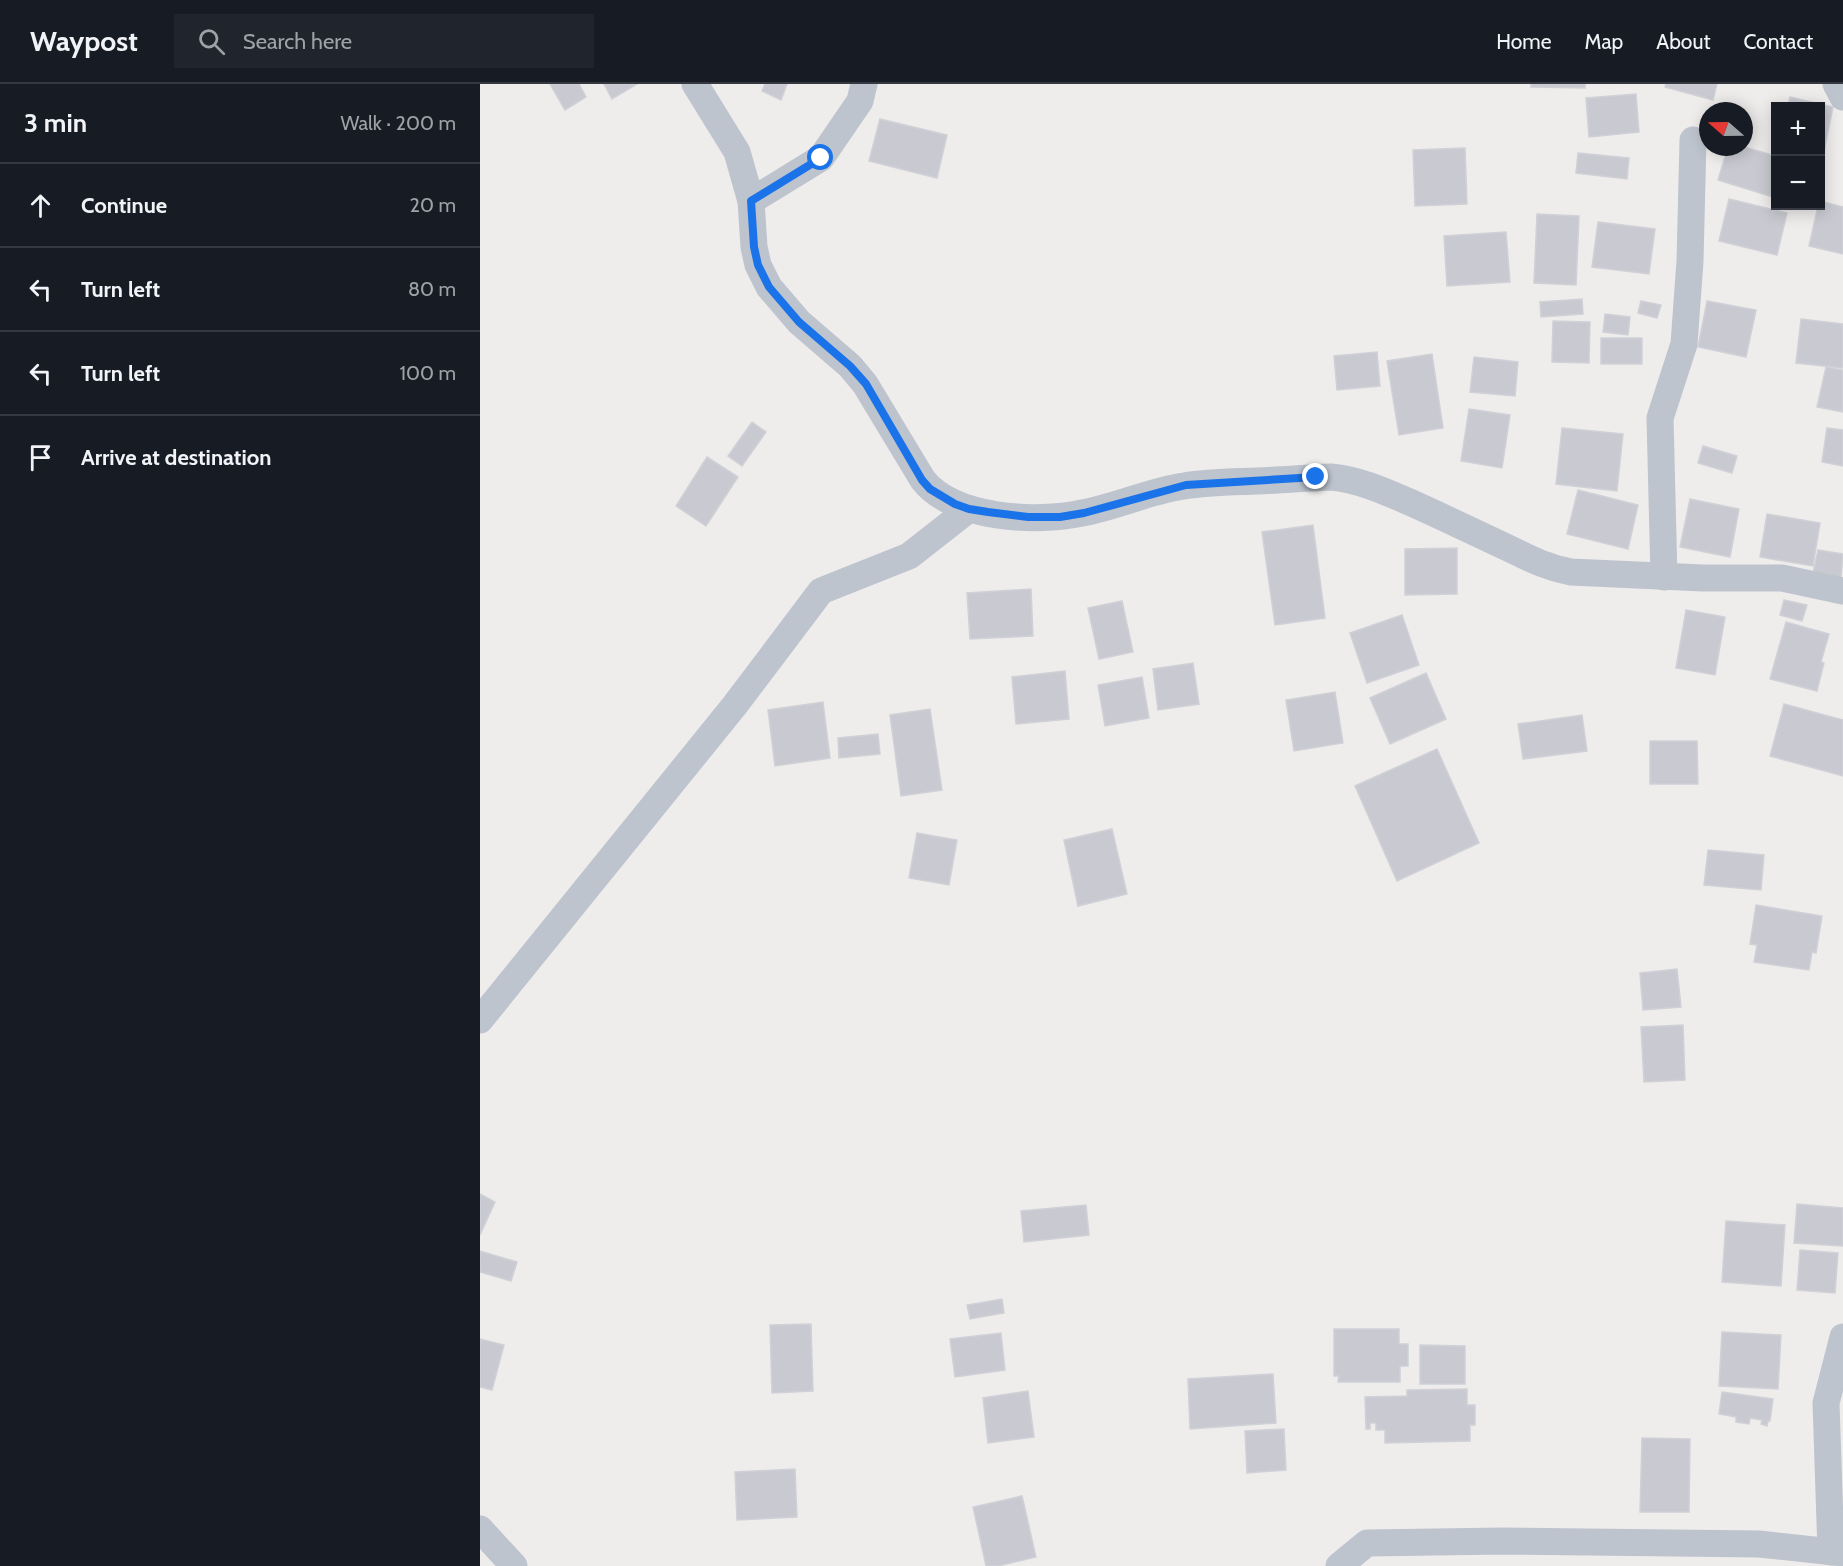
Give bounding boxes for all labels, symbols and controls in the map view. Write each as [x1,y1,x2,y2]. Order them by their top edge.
search box [174,14,594,68]
text: Waypost [30,24,138,58]
icon: search [195,25,228,58]
text: Search here [243,28,352,55]
text: Home [1496,29,1552,54]
text: Map [1585,29,1623,54]
text: About [1656,29,1710,54]
text: Contact [1743,29,1813,54]
north arrow [1699,102,1753,156]
map controls [1771,102,1825,210]
button: + [1771,102,1825,156]
text: 3 min [24,107,87,139]
text: Walk · 200 m [340,111,456,135]
route start [807,144,833,170]
button: − [1771,156,1825,210]
icon: ahead [24,189,57,222]
text: Continue [81,192,167,219]
text: 20 m [410,193,456,217]
icon: left [24,273,57,306]
text: Turn left [81,276,160,303]
text: 80 m [408,277,456,301]
icon: left [24,357,57,390]
text: Turn left [81,360,160,387]
text: 100 m [400,361,456,385]
icon: arrive [24,441,57,474]
text: Arrive at destination [81,444,271,471]
route end [1302,463,1328,489]

